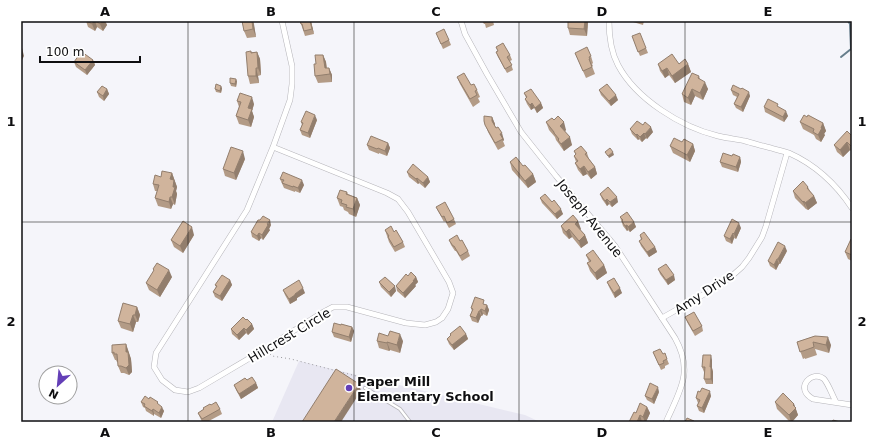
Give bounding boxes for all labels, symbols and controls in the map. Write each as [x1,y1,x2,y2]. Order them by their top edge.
text: A [100,4,110,19]
text: B [266,4,276,19]
text: C [431,4,441,19]
text: D [597,4,608,19]
text: E [764,4,772,19]
scale bar [40,38,140,64]
text: 100 m [46,45,84,59]
text: 1 [6,114,16,129]
text: 1 [857,114,867,129]
street label: Joseph Avenue [553,176,625,260]
street label: Amy Drive [672,268,737,317]
street label: Hillcrest Circle [245,305,333,366]
text: 2 [6,314,16,329]
text: 2 [857,314,867,329]
north arrow [38,365,78,405]
place label: Paper Mill Elementary School [357,374,494,404]
marker: Paper Mill Elementary School [344,383,354,393]
text: N [47,386,61,401]
text: A [100,425,110,440]
text: B [266,425,276,440]
text: C [431,425,441,440]
text: D [597,425,608,440]
text: E [764,425,772,440]

